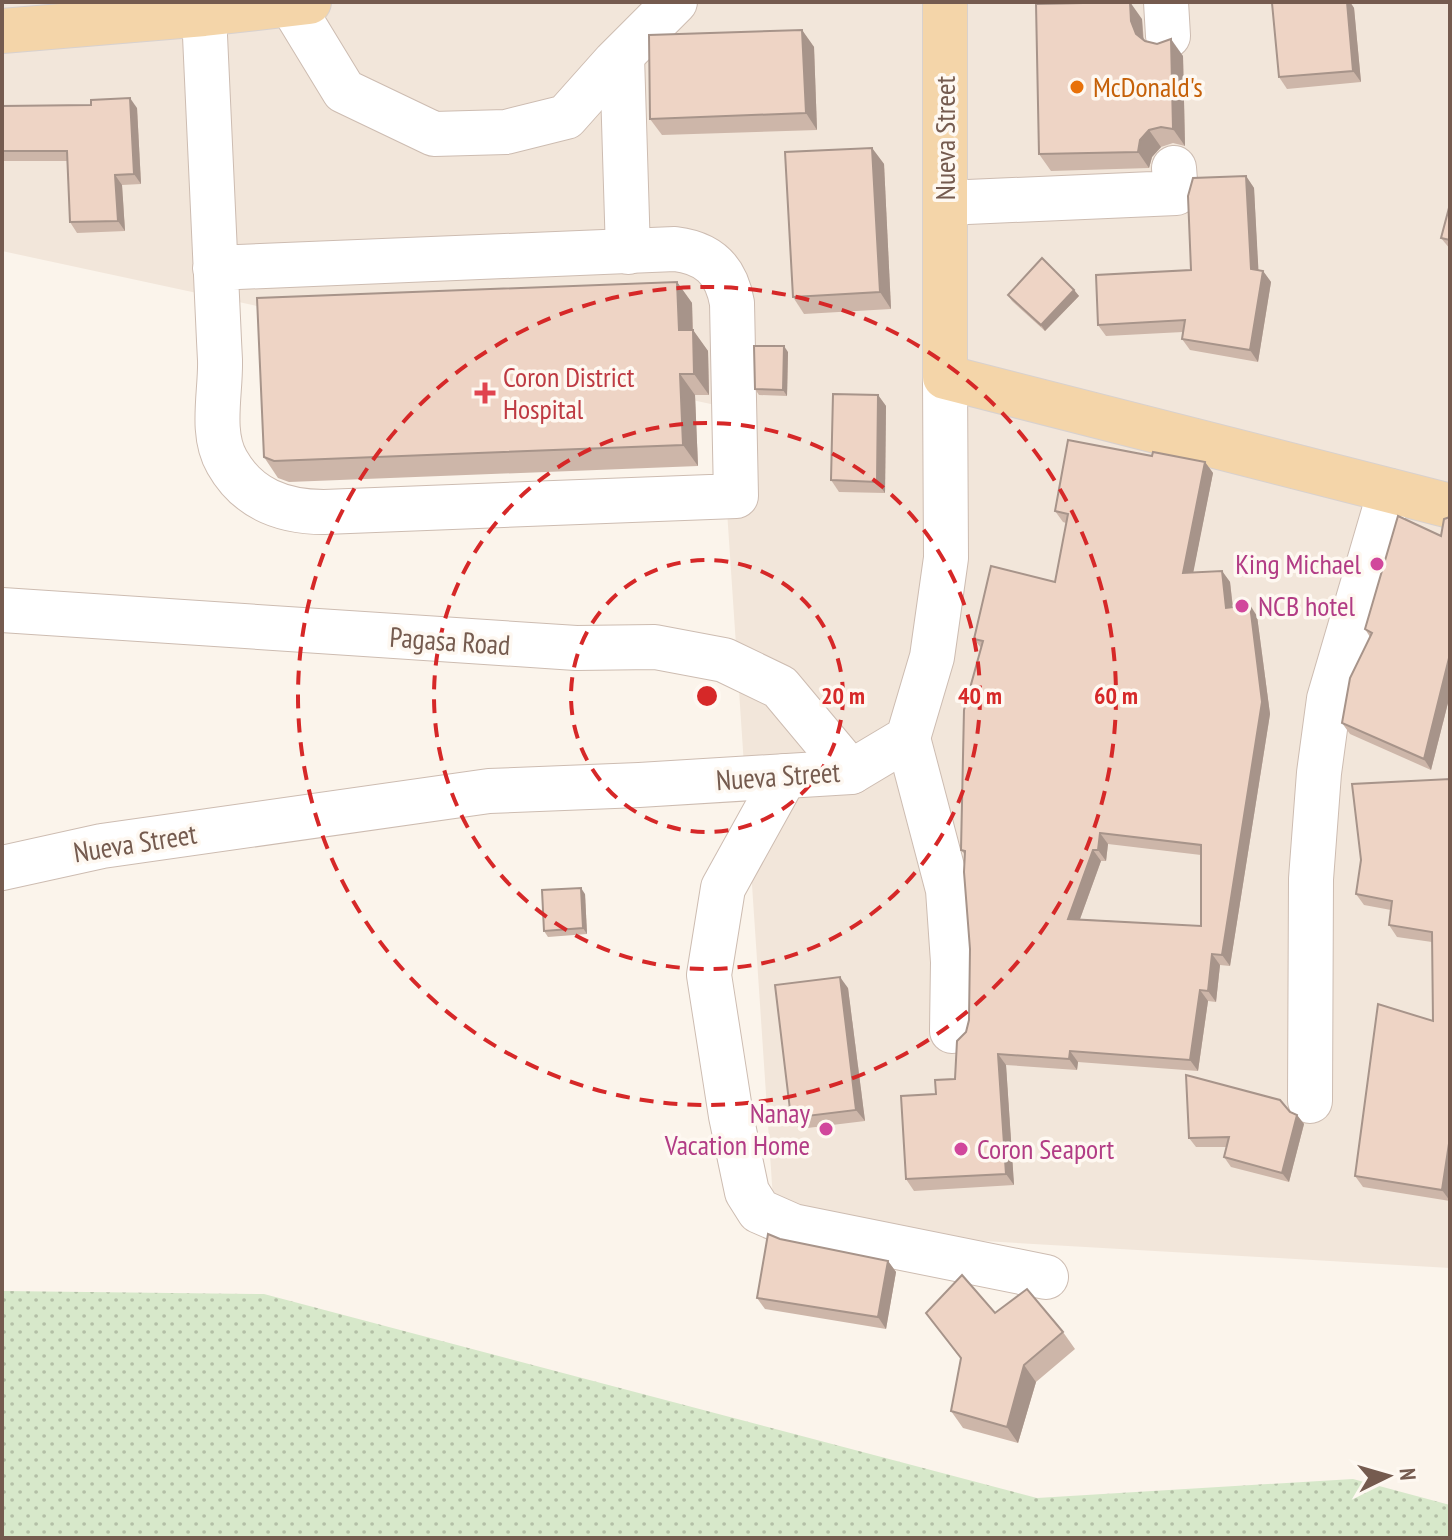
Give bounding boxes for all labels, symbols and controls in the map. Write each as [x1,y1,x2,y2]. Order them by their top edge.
place label: McDonald's [1093,68,1203,105]
street label: Nueva Street [926,76,963,200]
marker: McDonald's [1068,78,1086,96]
place label: Coron District Hospital [503,358,635,427]
marker: Coron District Hospital [474,382,496,404]
place label: King Michael [1235,545,1361,582]
marker: King Michael [1368,555,1386,573]
place label: NCB hotel [1258,587,1355,624]
marker: NCB hotel [1233,597,1251,615]
street label: Pagasa Road [389,618,512,663]
text: 20 m [821,680,865,711]
text: 40 m [958,680,1002,711]
text: 60 m [1094,680,1138,711]
centre of rings [693,682,721,710]
street label: Nueva Street [715,753,842,798]
street label: Nueva Street [71,814,199,870]
place label: Nanay Vacation Home [664,1094,810,1163]
marker: Nanay Vacation Home [817,1120,835,1138]
place label: Coron Seaport [977,1130,1115,1167]
marker: Coron Seaport [952,1140,970,1158]
north arrow [1348,1436,1428,1516]
text: N [1393,1467,1422,1481]

